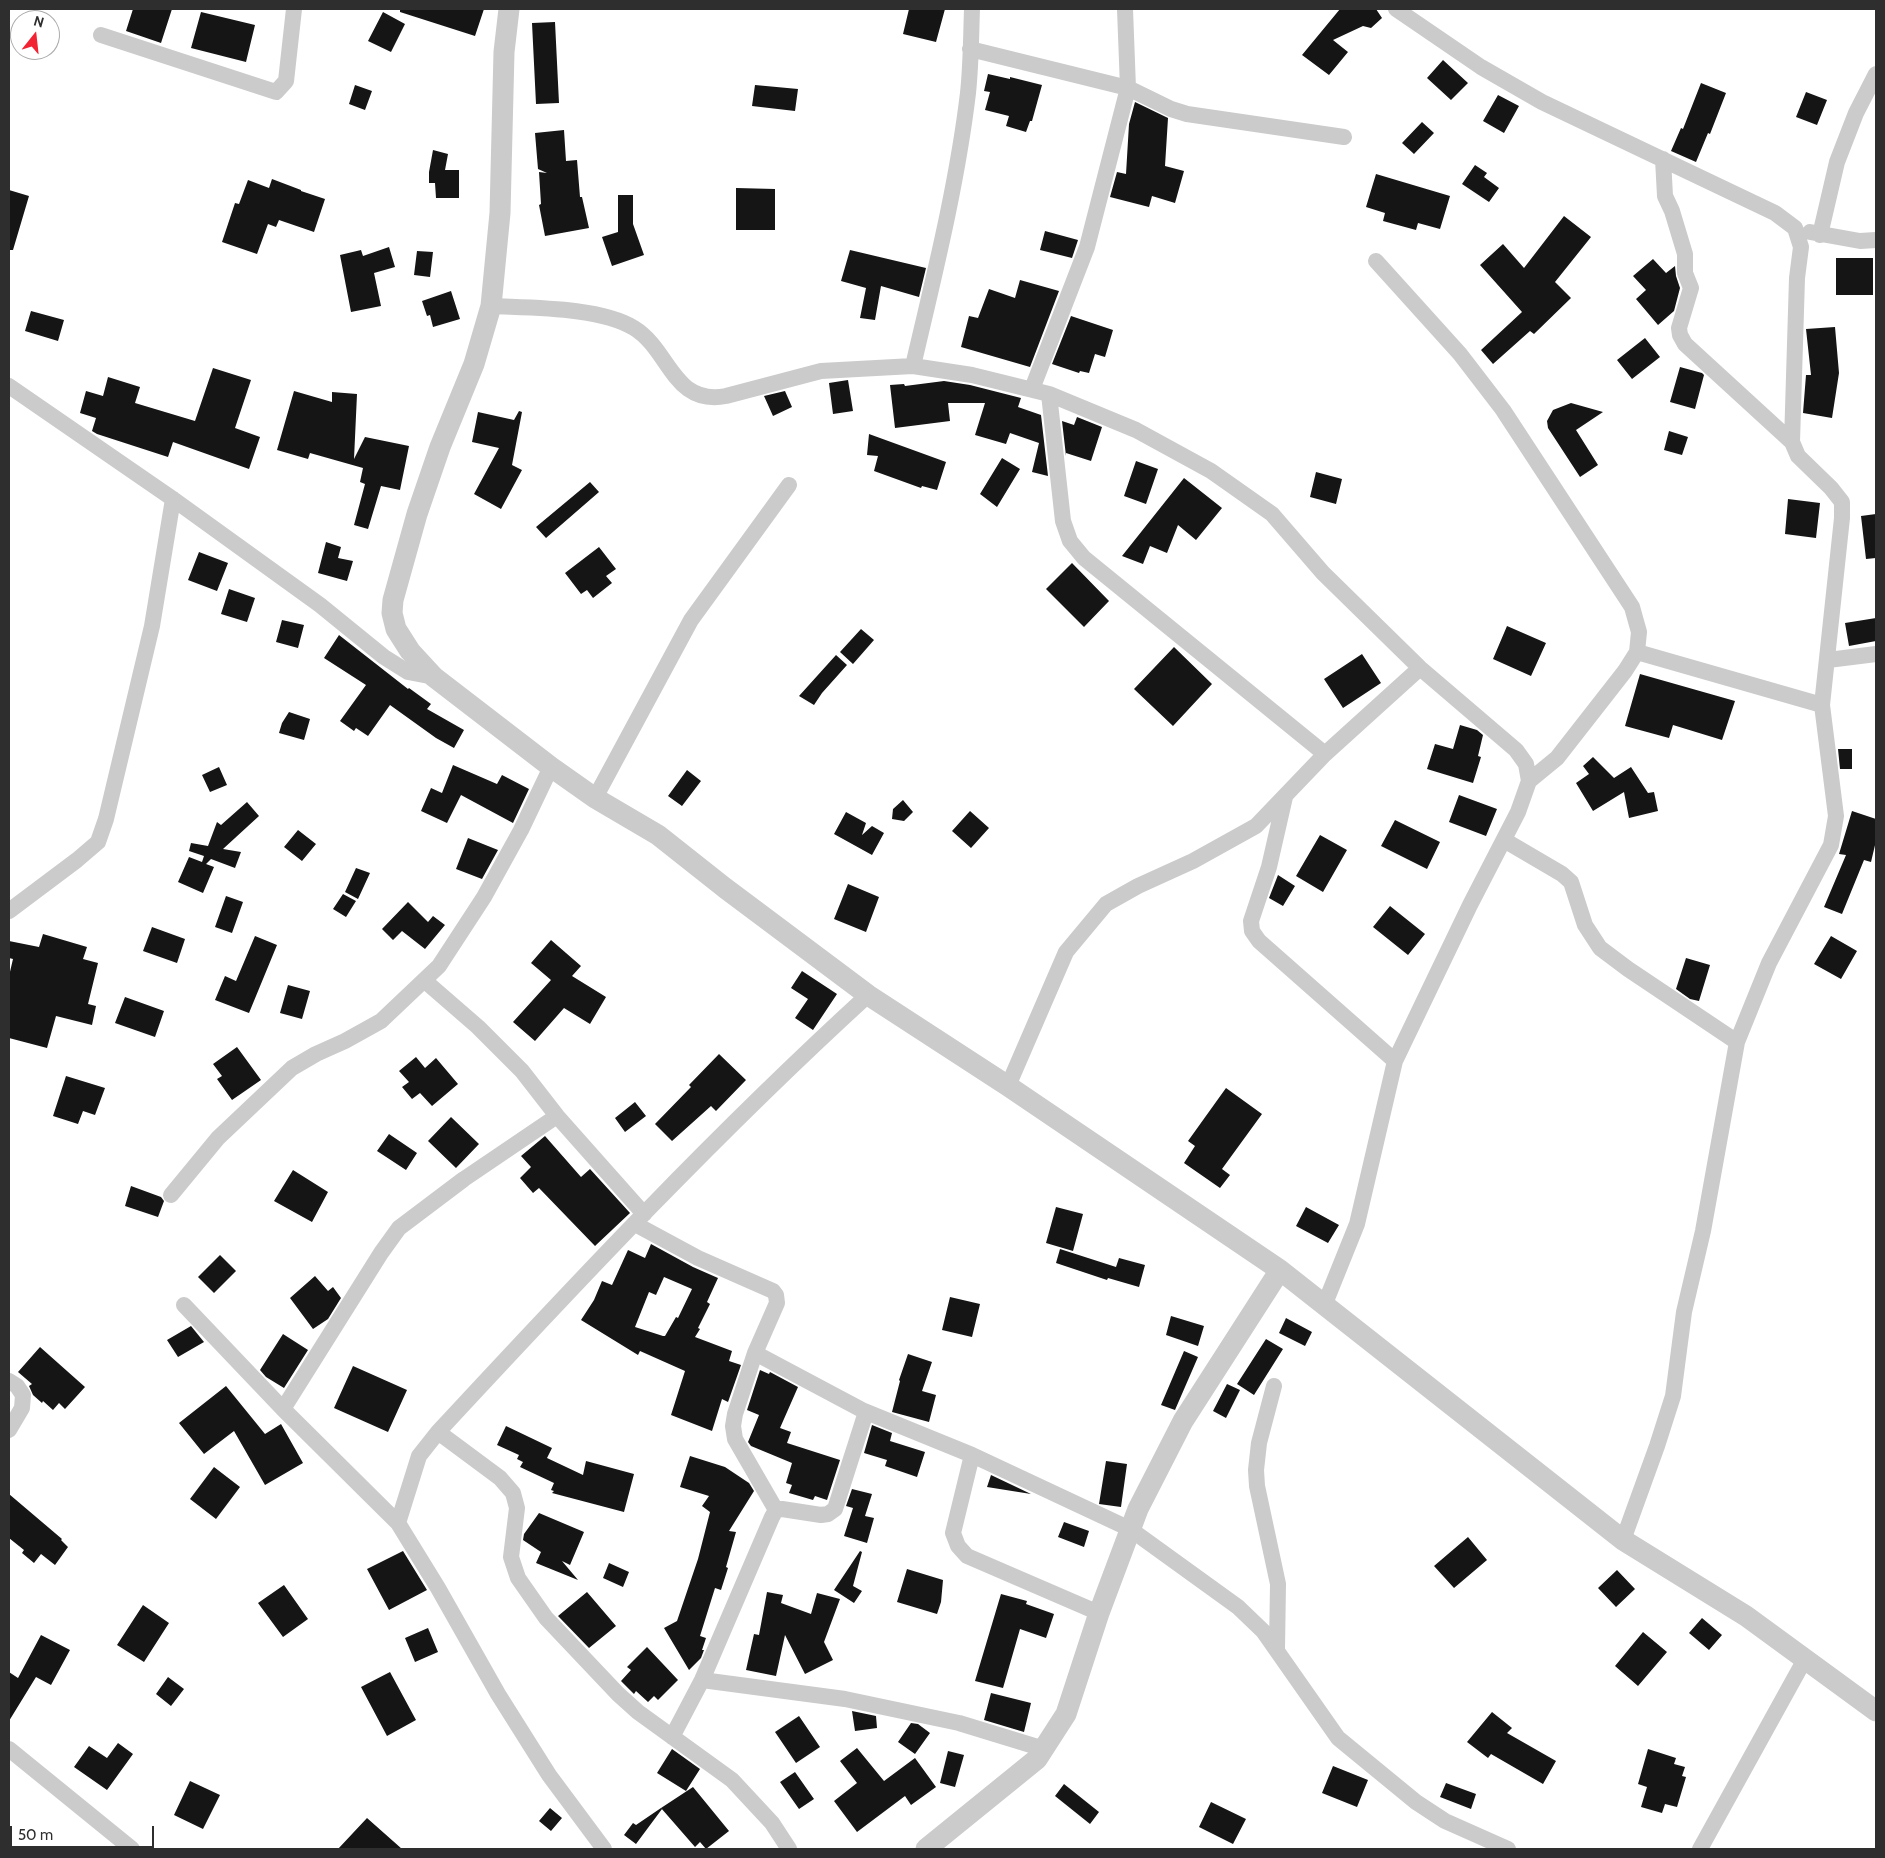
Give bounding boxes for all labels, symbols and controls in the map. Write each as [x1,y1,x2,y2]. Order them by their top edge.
north arrow [10,10,60,60]
text: N [32,12,46,32]
scale bar [12,1816,156,1848]
text: 50 m [18,1826,53,1844]

